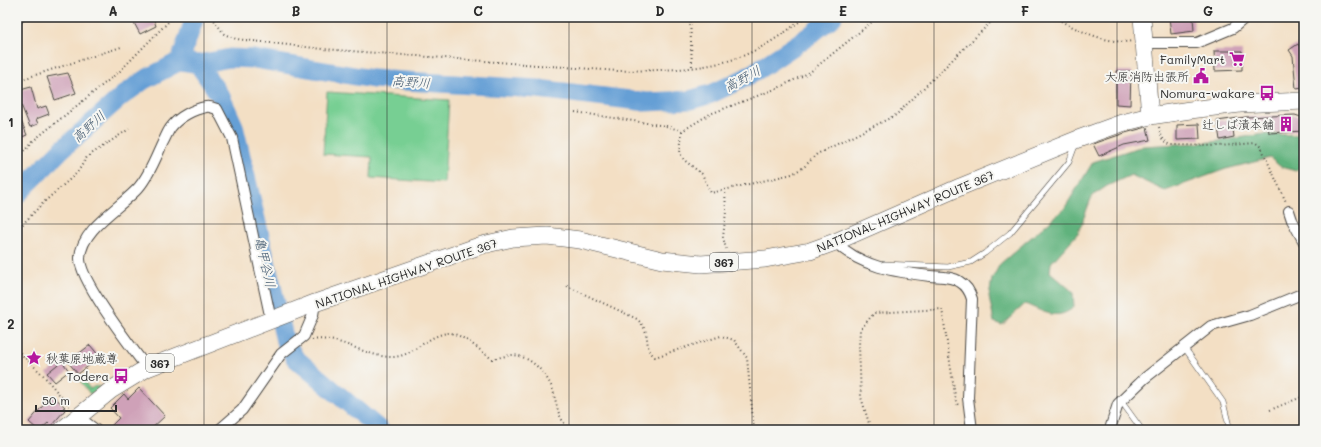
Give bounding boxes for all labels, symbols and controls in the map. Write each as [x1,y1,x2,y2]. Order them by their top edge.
text: A [108,2,118,19]
text: B [292,2,301,19]
text: C [473,2,483,19]
text: D [655,2,665,19]
text: E [839,2,847,19]
text: F [1021,2,1029,19]
text: G [1203,2,1213,19]
supermarket icon: FamilyMart [1228,50,1246,68]
place label: FamilyMart [1160,51,1225,67]
water label: 高野川 [721,61,763,95]
public building icon: 大原消防出張所 [1192,67,1210,85]
place label: 大原消防出張所 [1105,68,1189,84]
water label: 高野川 [391,71,431,91]
bus stop icon: Nomura-wakare [1258,84,1276,102]
place label: Nomura-wakare [1160,85,1255,101]
water label: 高野川 [68,107,108,145]
text: 1 [8,113,14,130]
building icon: 辻しば漬本舗 [1277,115,1295,133]
place label: 辻しば漬本舗 [1202,116,1274,132]
street label: NATIONAL HIGHWAY ROUTE 367 [814,166,996,256]
street label: NATIONAL HIGHWAY ROUTE 367 [313,234,499,312]
water label: 亀甲谷川 [252,235,280,289]
road number: 367 [710,253,738,271]
text: 2 [7,315,15,332]
place icon: 秋葉原地蔵尊 [25,349,43,367]
place label: 秋葉原地蔵尊 [46,350,118,366]
road number: 367 [146,354,174,372]
bus stop icon: Todera [112,367,130,385]
place label: Todera [67,368,109,384]
scale bar [36,387,116,413]
text: 50 m [42,392,70,408]

